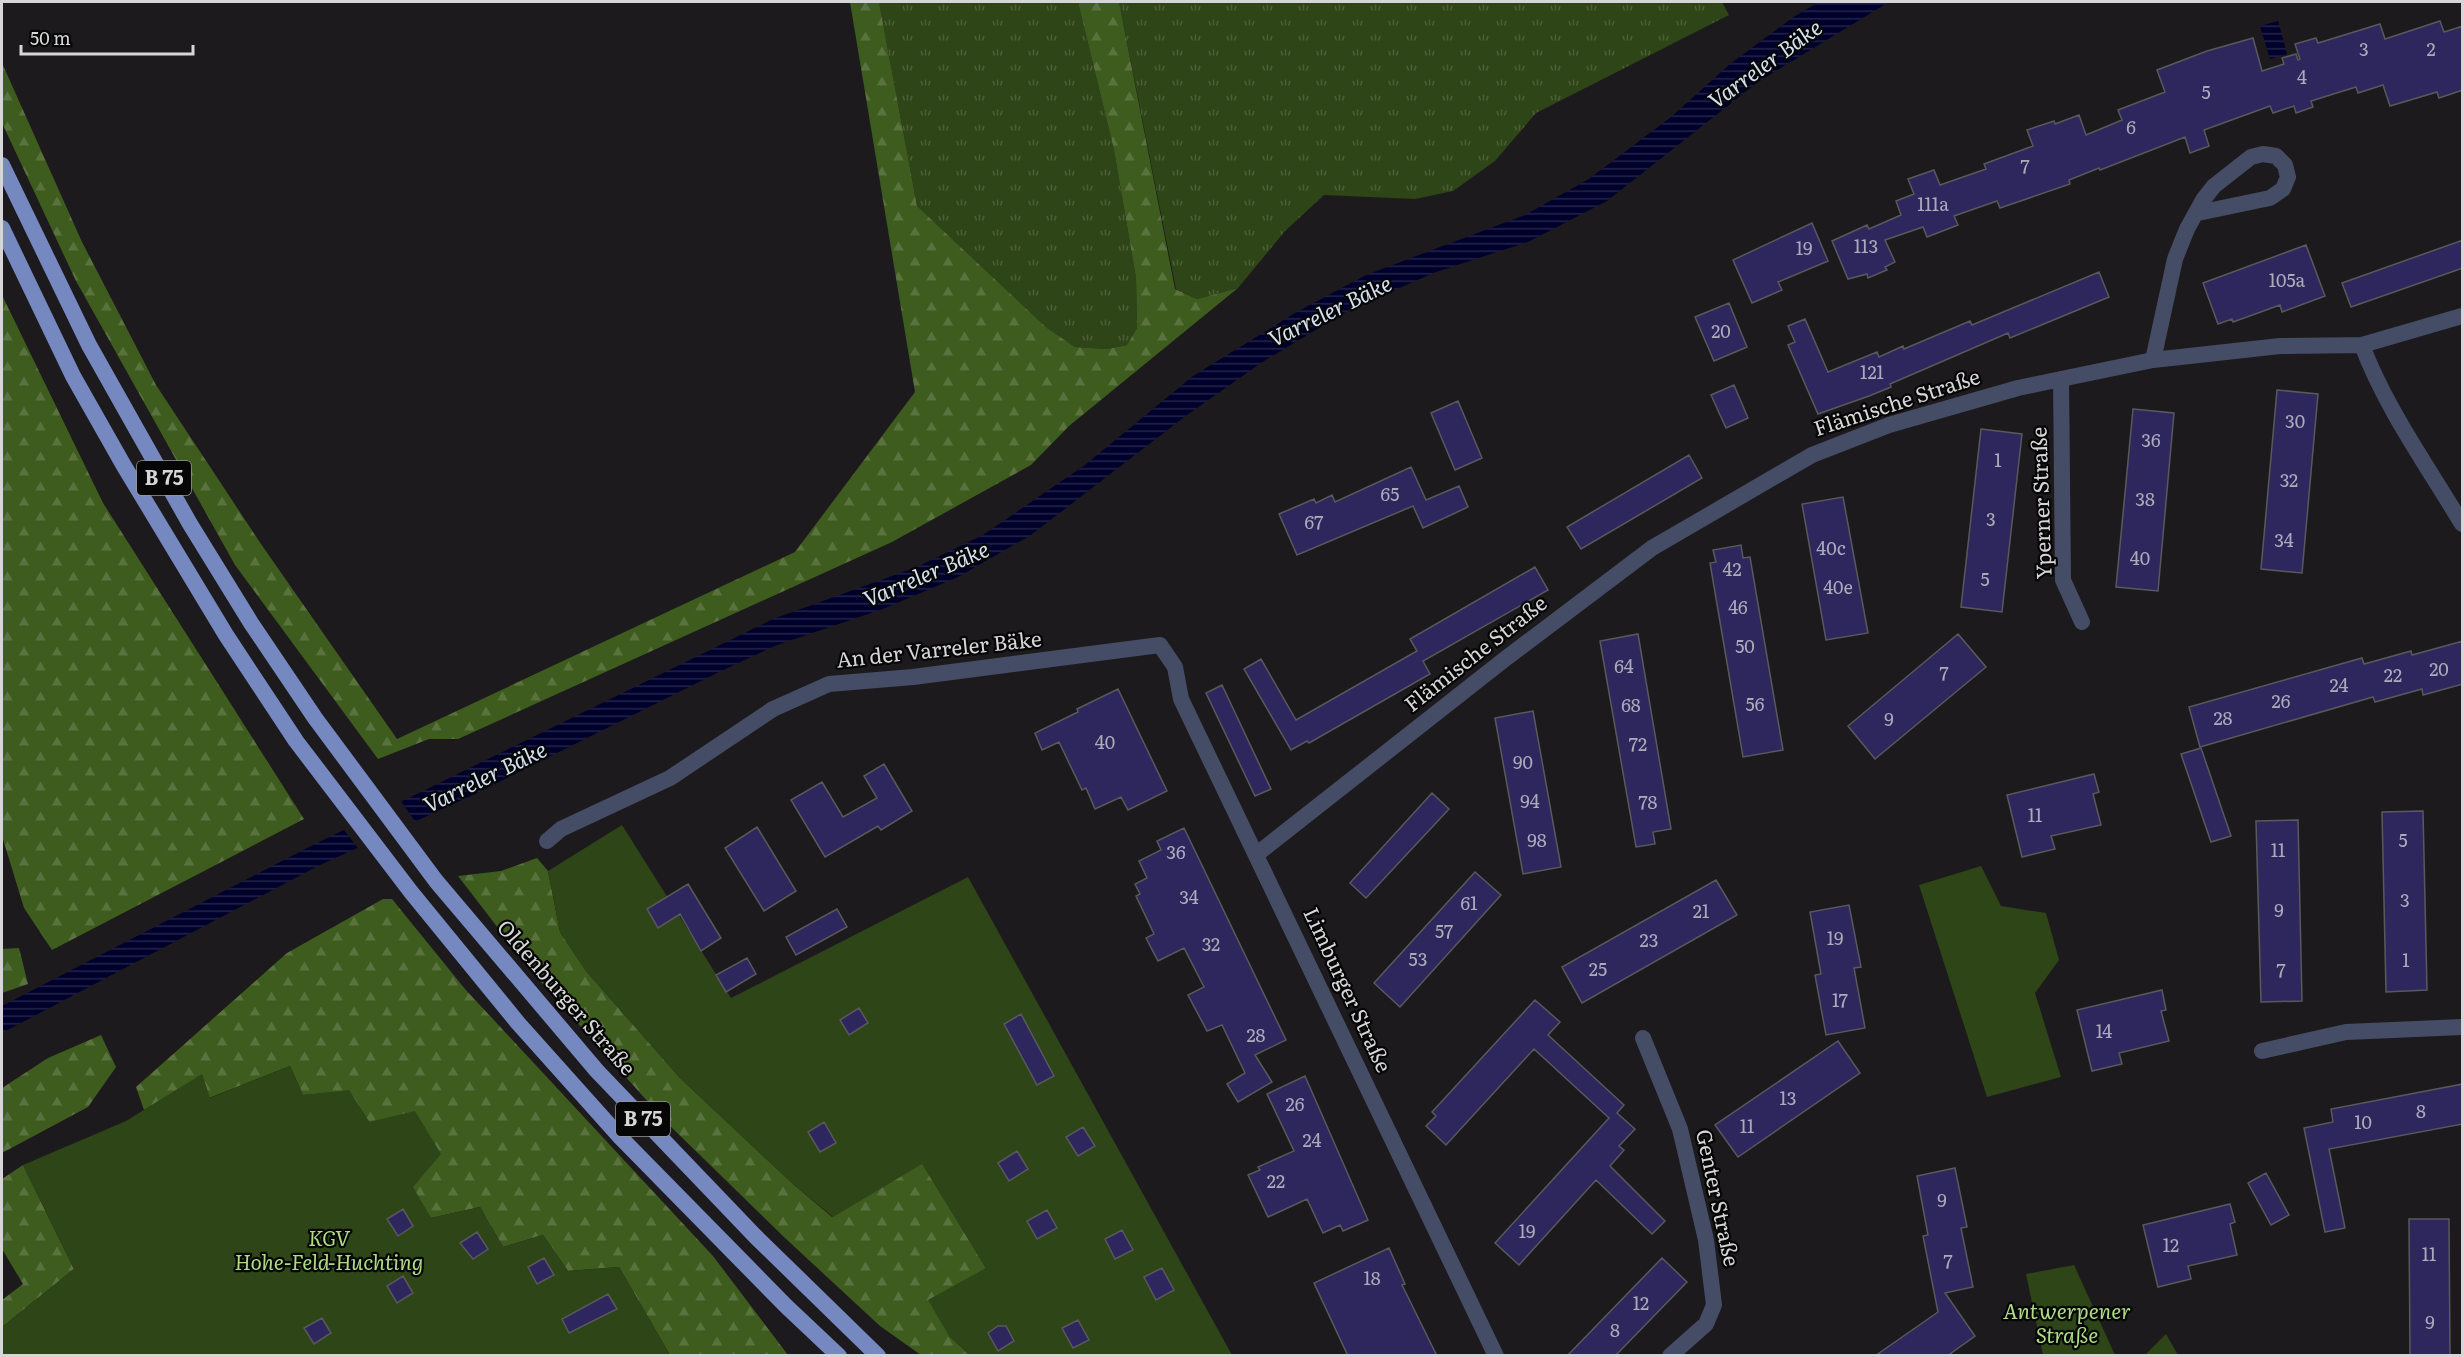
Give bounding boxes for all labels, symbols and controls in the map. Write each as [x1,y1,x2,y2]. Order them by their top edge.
water label: Varreler Bäke [1700,10,1828,116]
scale bar [21,18,194,56]
text: 50 m [30,24,71,51]
house number: 3 [2359,35,2369,62]
house number: 2 [2426,35,2436,62]
house number: 4 [2297,63,2307,90]
house number: 5 [2201,78,2211,105]
house number: 6 [2126,113,2136,140]
house number: 7 [2020,152,2030,179]
house number: 111a [1917,190,1949,217]
house number: 113 [1854,232,1878,259]
house number: 19 [1796,234,1812,261]
water label: Varreler Bäke [1262,265,1397,354]
house number: 105a [2269,266,2306,293]
house number: 20 [1711,317,1731,344]
house number: 121 [1860,358,1884,385]
street label: Flämische Straße [1809,359,1984,442]
house number: 30 [2285,407,2305,434]
street label: Yperner Straße [2021,426,2058,580]
house number: 36 [2141,426,2161,453]
house number: 1 [1994,446,2002,473]
road number: B 75 [137,461,191,495]
house number: 32 [2280,466,2298,493]
house number: 65 [1381,480,1399,507]
house number: 38 [2135,485,2155,512]
house number: 3 [1986,505,1996,532]
house number: 67 [1305,508,1323,535]
house number: 34 [2274,526,2294,553]
water label: Varreler Bäke [857,531,994,614]
house number: 40c [1816,534,1846,561]
house number: 40 [2130,544,2150,571]
house number: 42 [1722,555,1742,582]
house number: 5 [1980,565,1990,592]
house number: 40e [1823,573,1853,600]
street label: Flämische Straße [1397,586,1552,718]
house number: 46 [1728,593,1748,620]
street label: An der Varreler Bäke [835,621,1043,674]
house number: 50 [1735,632,1755,659]
house number: 64 [1614,652,1634,679]
house number: 20 [2429,655,2449,682]
house number: 7 [1939,659,1949,686]
house number: 22 [2384,661,2402,688]
house number: 24 [2329,671,2349,698]
house number: 26 [2272,687,2291,714]
house number: 56 [1746,690,1765,717]
house number: 68 [1621,691,1641,718]
house number: 28 [2213,704,2233,731]
house number: 9 [1884,705,1894,732]
house number: 40 [1095,728,1115,755]
house number: 72 [1629,730,1647,757]
water label: Varreler Bäke [417,731,552,820]
house number: 90 [1513,748,1533,775]
house number: 94 [1520,787,1540,814]
house number: 78 [1638,788,1658,815]
house number: 11 [2028,801,2042,828]
house number: 98 [1527,826,1547,853]
house number: 5 [2398,826,2408,853]
house number: 11 [2271,836,2285,863]
house number: 36 [1166,838,1186,865]
house number: 34 [1179,883,1199,910]
house number: 3 [2400,886,2410,913]
house number: 61 [1461,889,1478,916]
house number: 9 [2274,896,2284,923]
house number: 21 [1693,897,1709,924]
street label: Limburger Straße [1297,901,1401,1077]
street label: Oldenburger Straße [491,911,645,1081]
house number: 57 [1435,917,1453,944]
house number: 19 [1827,924,1843,951]
house number: 23 [1640,926,1658,953]
house number: 32 [1202,930,1220,957]
house number: 53 [1409,945,1427,972]
house number: 1 [2402,946,2410,973]
house number: 25 [1589,955,1607,982]
house number: 7 [2276,956,2286,983]
house number: 17 [1832,986,1848,1013]
house number: 14 [2096,1017,2112,1044]
house number: 28 [1246,1021,1266,1048]
house number: 13 [1779,1084,1797,1111]
house number: 26 [1286,1090,1305,1117]
house number: 8 [2416,1097,2426,1124]
road number: B 75 [616,1102,670,1136]
house number: 10 [2354,1108,2372,1135]
house number: 11 [1740,1112,1754,1139]
house number: 24 [1302,1126,1322,1153]
street label: Genter Straße [1690,1126,1749,1269]
house number: 22 [1267,1167,1285,1194]
house number: 9 [1937,1186,1947,1213]
house number: 19 [1519,1217,1535,1244]
park label: KGV Hohe-Feld-Huchting [235,1221,423,1276]
house number: 12 [2163,1231,2179,1258]
house number: 11 [2422,1240,2436,1267]
house number: 7 [1943,1247,1953,1274]
house number: 18 [1363,1264,1381,1291]
house number: 12 [1633,1289,1649,1316]
park label: Antwerpener Straße [2003,1294,2131,1349]
house number: 9 [2425,1308,2435,1335]
house number: 8 [1610,1316,1620,1343]

